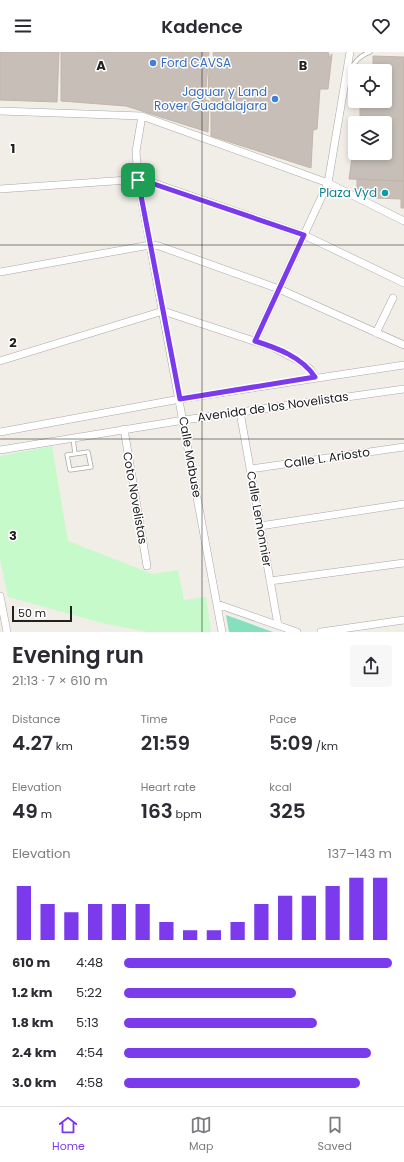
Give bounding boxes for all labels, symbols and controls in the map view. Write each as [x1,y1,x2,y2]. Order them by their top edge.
text: Kadence [161,14,243,39]
icon: menu [12,15,34,37]
icon: heart [370,15,392,37]
place label: Ford CAVSA [161,54,231,71]
text: A [96,56,106,75]
text: B [299,56,308,75]
marker: Ford CAVSA [148,58,158,68]
map controls [348,64,392,160]
button: locate [348,64,392,108]
place label: Jaguar y Land Rover Guadalajara [154,83,267,114]
marker: Jaguar y Land Rover Guadalajara [270,94,280,104]
button: layers [348,116,392,160]
text: 1 [11,139,15,158]
pin [121,163,155,197]
icon: arrive [127,169,149,191]
place label: Plaza Vyd [319,184,377,201]
marker: Plaza Vyd [380,188,390,198]
text: 2 [9,333,17,352]
street label: Avenida de los Novelistas [196,387,350,426]
street label: Calle Mabuse [175,415,206,499]
street label: Calle L. Ariosto [283,443,371,472]
street label: Coto Novelistas [119,450,152,545]
street label: Calle Lemonnier [243,470,276,569]
text: 3 [9,526,17,545]
scale bar [12,604,72,623]
text: 50 m [18,605,46,621]
text: Evening run [12,640,144,671]
button: share [350,645,392,687]
text: 21:13 · 7 × 610 m [12,671,108,690]
text: Distance [12,711,60,727]
text: Time [141,711,167,727]
text: Pace [269,711,297,727]
text: 4.27 [12,729,53,757]
text: 21:59 [141,729,190,757]
text: 5:09 [269,729,313,757]
text: km [53,738,73,754]
text: /km [313,738,338,754]
text: Elevation [12,779,62,795]
text: Heart rate [141,779,196,795]
text: kcal [269,779,292,795]
text: 49 [12,797,38,825]
text: 163 [141,797,173,825]
text: 325 [269,797,306,825]
text: m [38,806,52,822]
text: bpm [173,806,202,822]
text: Elevation [12,844,71,863]
text: 137–143 m [327,844,392,863]
text: 610 m [12,953,50,972]
text: 4:48 [76,953,103,972]
text: 1.2 km [12,983,53,1002]
text: 5:22 [76,983,102,1002]
text: 1.8 km [12,1013,54,1032]
text: 5:13 [76,1013,99,1032]
text: 2.4 km [12,1043,56,1062]
text: 4:54 [76,1043,103,1062]
text: 3.0 km [12,1073,57,1092]
text: 4:58 [76,1073,103,1092]
tab: Home [52,1114,85,1155]
tab: Map [189,1114,213,1155]
tab: Saved [318,1114,352,1155]

